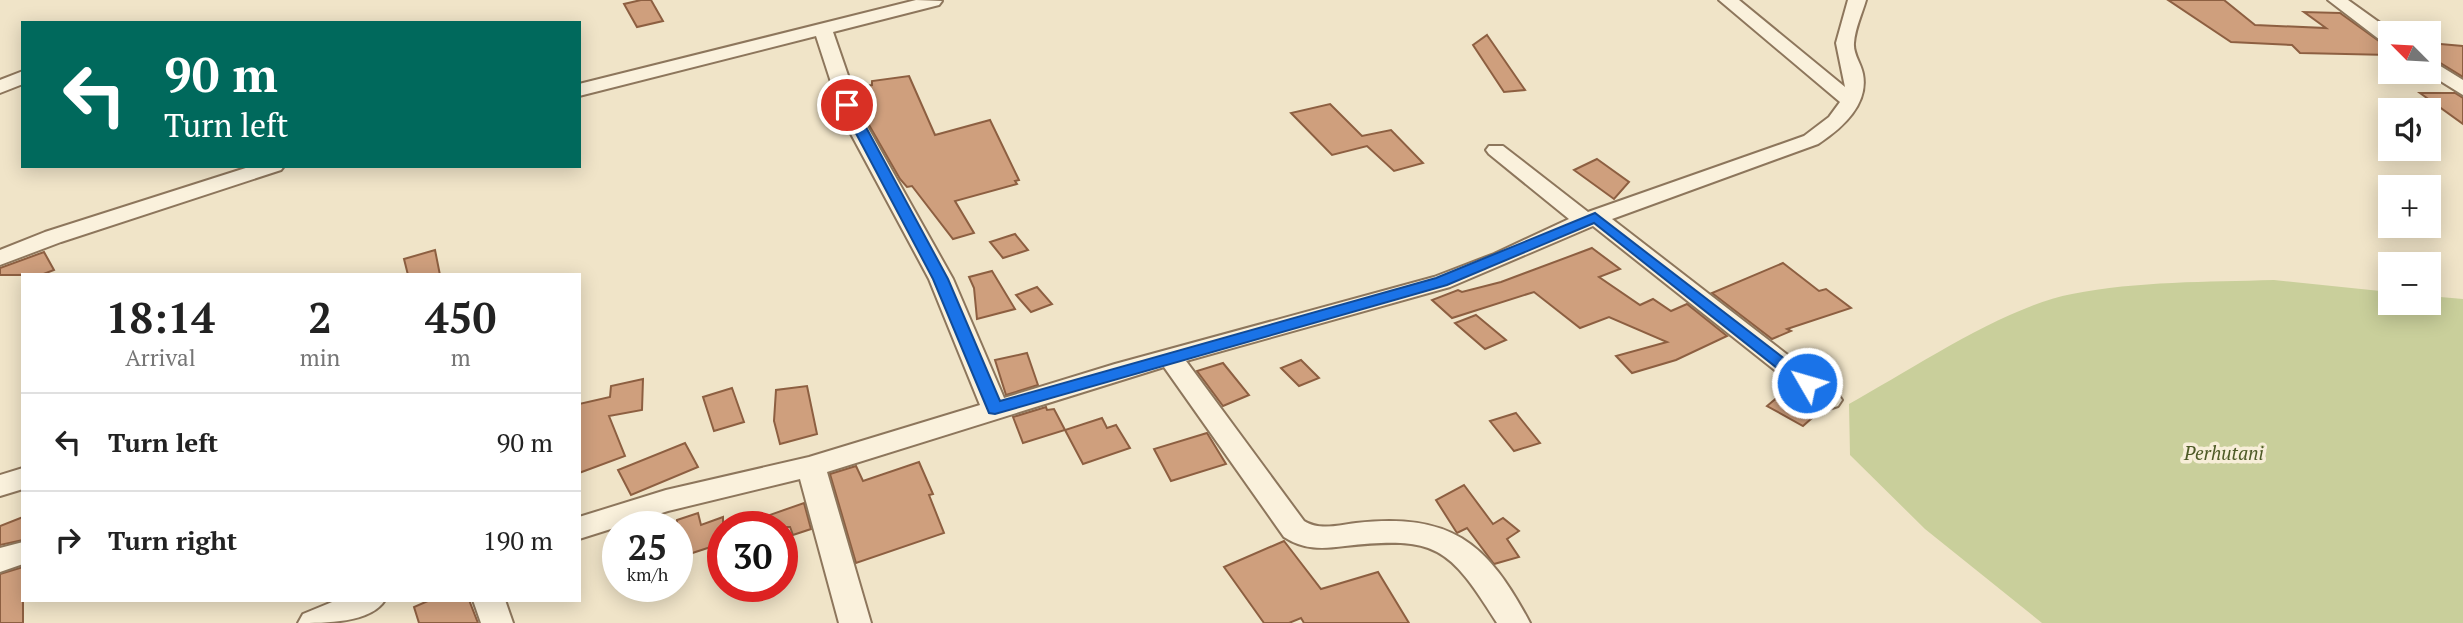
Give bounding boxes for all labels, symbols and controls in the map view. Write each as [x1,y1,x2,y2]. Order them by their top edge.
north arrow [2378,21,2441,84]
map controls [2378,21,2441,315]
text: 90 m [164,41,278,106]
icon: left [49,49,140,140]
pin [817,75,877,135]
icon: arrive [828,86,866,124]
button: sound [2378,98,2441,161]
text: Turn left [164,104,288,146]
button: + [2378,175,2441,238]
button: − [2378,252,2441,315]
text: 18:14 [106,289,215,345]
text: 2 [308,289,332,345]
text: 450 [425,289,496,345]
text: Arrival [125,342,196,373]
text: min [300,342,340,373]
text: m [451,342,471,373]
position arrow [1770,346,1844,420]
icon: left [49,423,87,461]
text: Turn left [108,425,218,459]
text: 90 m [497,425,553,459]
park label: Perhutani [2183,440,2265,465]
speed limit sign: 30 [707,511,798,602]
icon: right [49,521,87,559]
text: Turn right [108,523,237,557]
text: 190 m [483,523,553,557]
text: 25 [628,524,667,570]
text: km/h [627,562,668,586]

